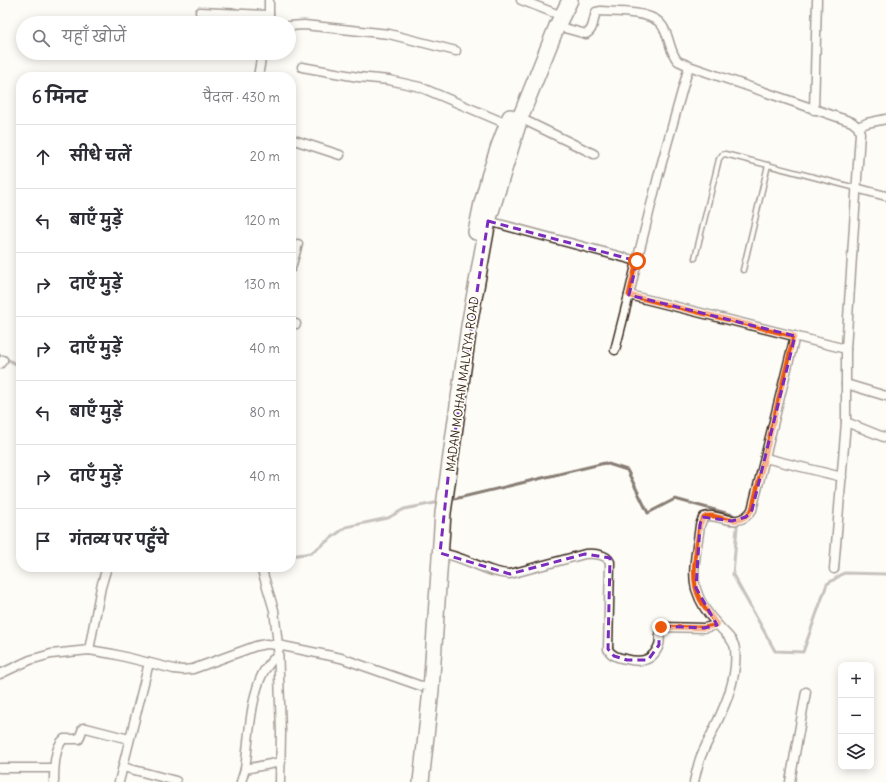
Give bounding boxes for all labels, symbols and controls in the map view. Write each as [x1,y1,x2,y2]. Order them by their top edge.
search box [16,16,296,60]
icon: search [30,27,52,49]
text: यहाँ खोजें [62,27,126,46]
text: 6 मिनट [32,86,87,108]
text: पैदल · 430 m [203,89,280,106]
icon: ahead [32,146,54,168]
text: सीधे चलें [70,146,131,165]
text: 20 m [250,148,280,165]
icon: left [32,210,54,232]
text: बाएँ मुड़ें [70,210,122,229]
text: 120 m [245,212,280,229]
route start [628,252,646,270]
icon: right [32,274,54,296]
text: दाएँ मुड़ें [70,274,122,293]
text: 130 m [244,276,280,293]
street label: MADAN MOHAN MALVIYA ROAD [442,295,482,473]
icon: right [32,338,54,360]
text: दाएँ मुड़ें [70,338,122,357]
text: 40 m [249,340,280,357]
icon: left [32,402,54,424]
text: बाएँ मुड़ें [70,402,122,421]
text: 80 m [249,404,280,421]
icon: right [32,466,54,488]
text: दाएँ मुड़ें [70,466,122,485]
text: 40 m [249,468,280,485]
icon: arrive [32,530,54,552]
text: गंतव्य पर पहुँचे [70,530,168,549]
route end [652,618,670,636]
map controls [838,662,874,770]
button: + [838,662,874,698]
button: − [838,698,874,734]
button: layers [838,734,874,770]

